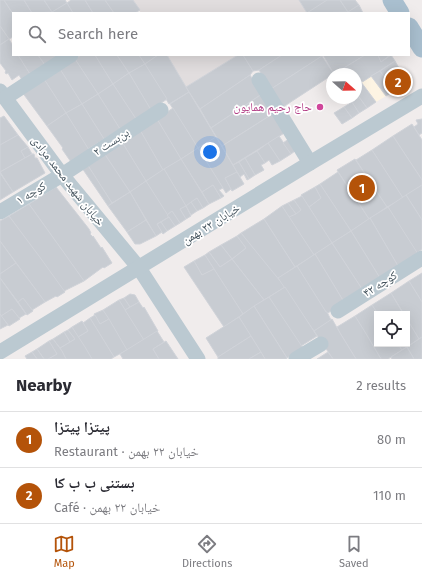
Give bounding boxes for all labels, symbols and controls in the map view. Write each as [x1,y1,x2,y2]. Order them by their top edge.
search box [12,12,410,56]
icon: search [26,23,48,45]
text: Search here [58,25,138,43]
pin: 2 [385,67,411,97]
north arrow [326,68,362,104]
place label: حاج رحیم همایون [234,100,312,115]
marker: حاج رحیم همایون [315,102,325,112]
street label: بن‌بست ۲ [90,125,132,159]
street label: خیابان شهید محمد مرادی [28,133,108,229]
your location [200,142,220,162]
pin: 1 [349,173,375,203]
street label: کوچه ۱ [14,179,48,207]
street label: خیابان ۲۲ بهمن [180,201,243,248]
street label: کوچه ۴۲ [360,268,400,300]
map controls [374,311,410,347]
button: locate [374,311,410,347]
text: Nearby [16,375,71,396]
text: 2 results [356,378,406,393]
text: پیتزا پیتزا [54,418,110,436]
text: 1 [26,432,32,447]
text: 80 m [377,432,406,447]
text: Restaurant · خیابان ۲۲ بهمن [54,444,199,459]
text: بستنی ب ب کا [54,474,135,492]
text: 2 [26,488,32,503]
text: 110 m [373,488,406,503]
text: Café · خیابان ۲۲ بهمن [54,500,160,515]
tab: Map [53,533,75,570]
tab: Directions [182,533,232,570]
tab: Saved [339,533,369,570]

